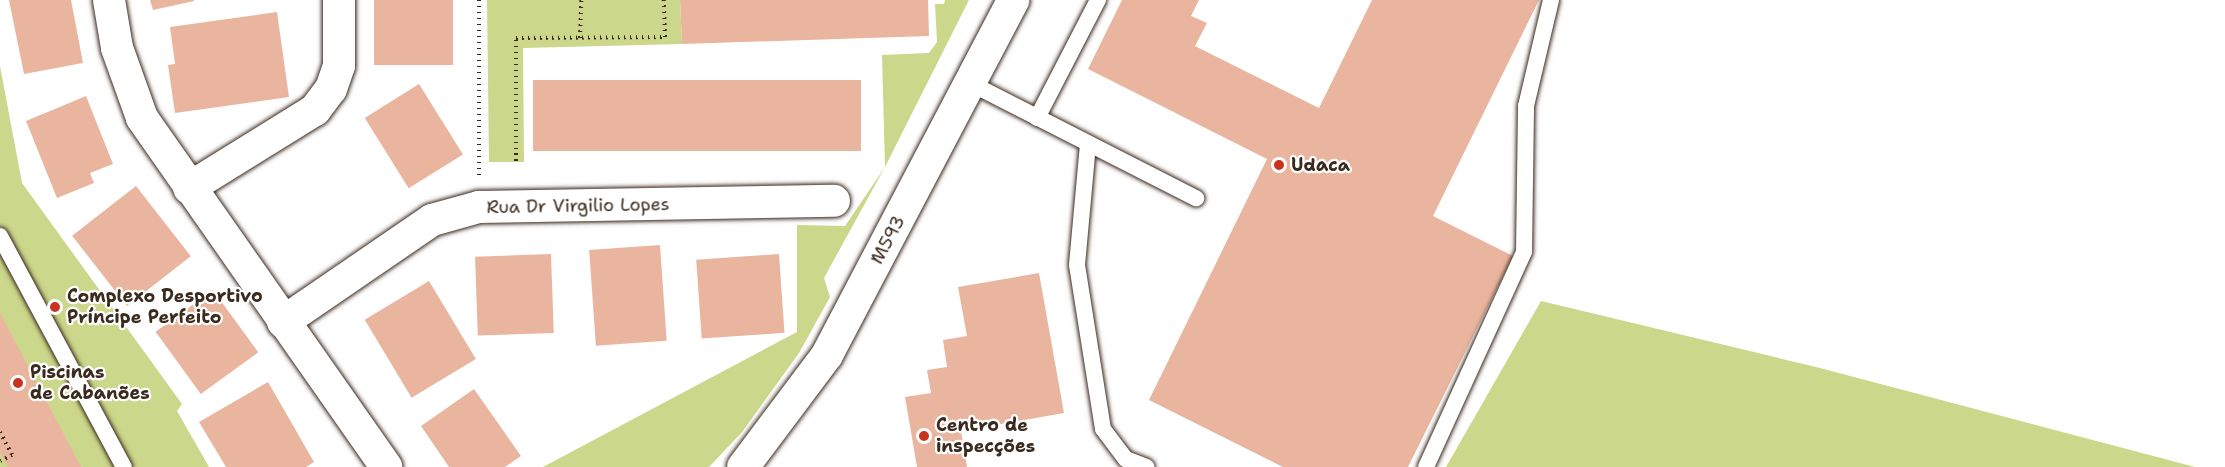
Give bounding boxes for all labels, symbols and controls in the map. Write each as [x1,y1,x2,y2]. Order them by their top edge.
place label: Udaca [1291,154,1350,176]
marker: Udaca [1272,158,1286,172]
street label: Rua Dr Virgilio Lopes [486,194,670,218]
street label: M593 [866,212,910,268]
place label: Complexo Desportivo Príncipe Perfeito [67,286,263,328]
marker: Complexo Desportivo Príncipe Perfeito [48,300,62,314]
place label: Piscinas de Cabanões [30,362,150,404]
marker: Piscinas de Cabanões [11,376,25,390]
place label: Centro de inspecções [936,415,1035,458]
marker: Centro de inspecções [917,429,931,443]

